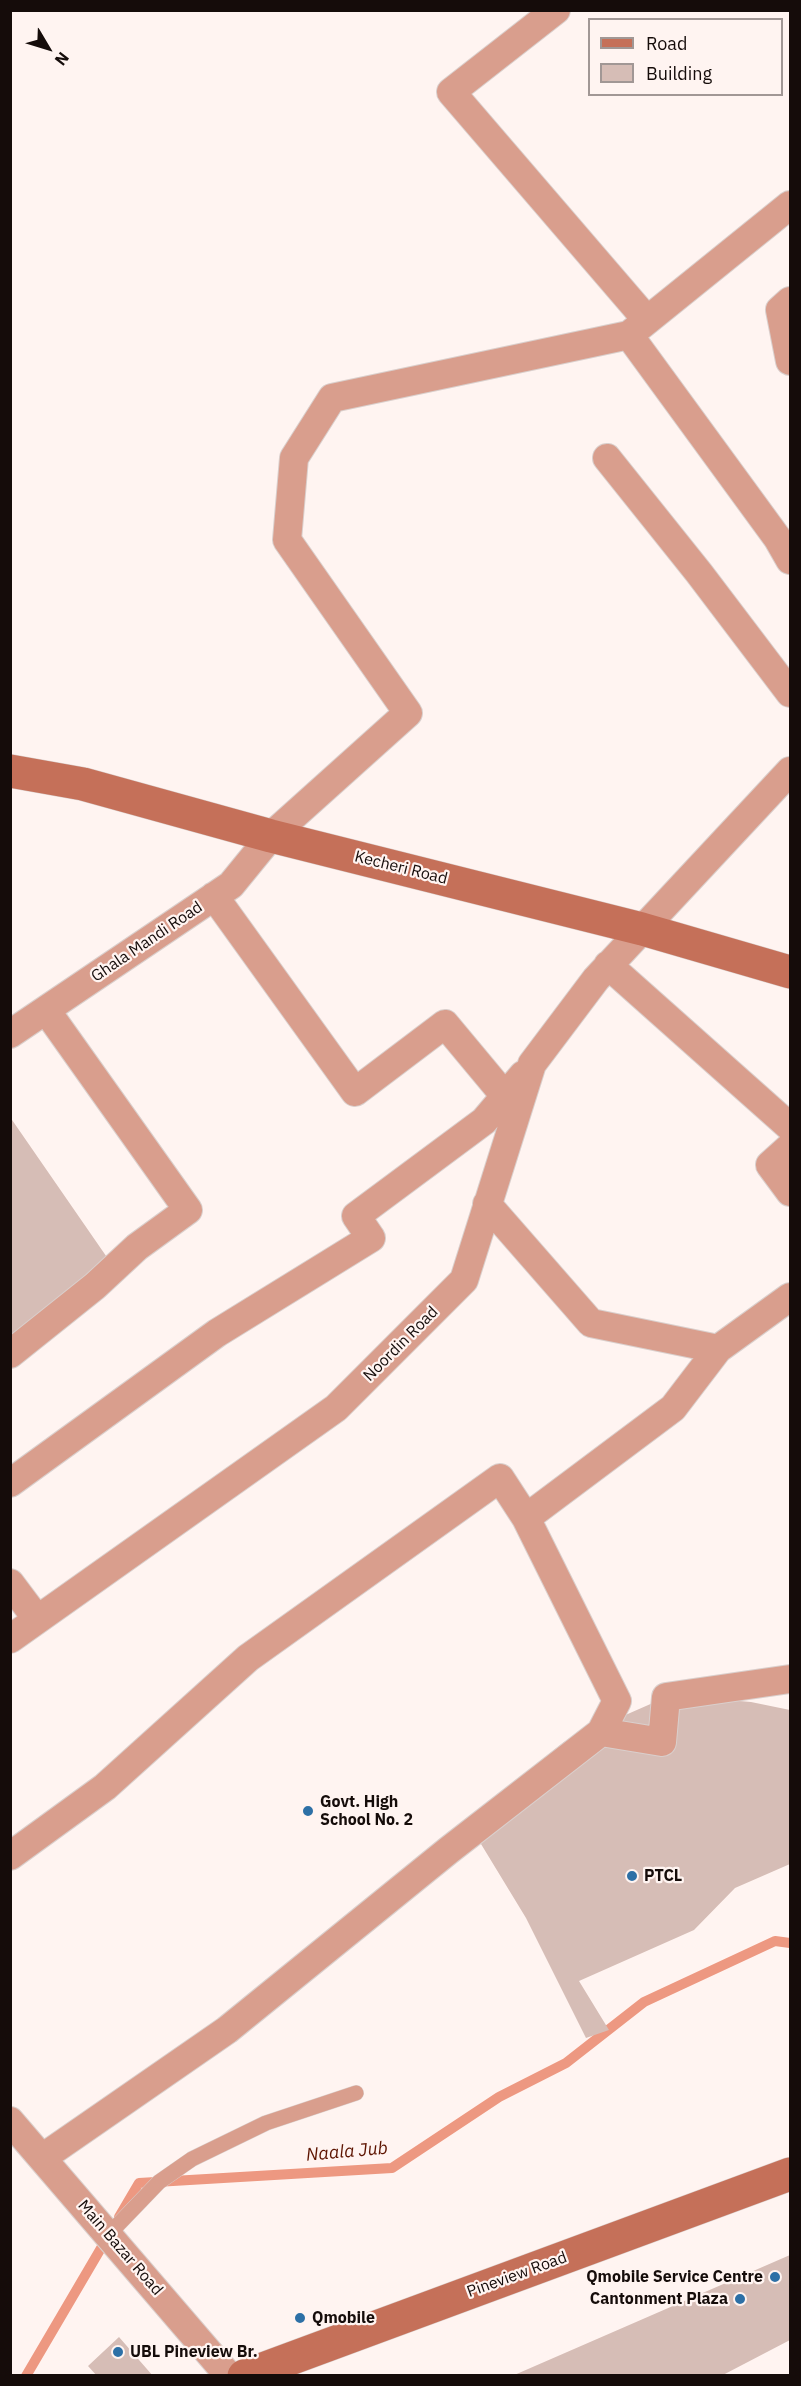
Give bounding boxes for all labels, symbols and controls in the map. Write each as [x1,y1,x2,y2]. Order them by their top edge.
north arrow [18,18,78,78]
legend [588,18,783,96]
text: Road [646,32,687,55]
text: N [51,48,74,70]
text: Building [646,62,712,85]
street label: Kecheri Road [353,847,449,889]
street label: Ghala Mandi Road [88,898,206,986]
street label: Noordin Road [360,1303,442,1385]
place label: Govt. High School No. 2 [320,1792,413,1830]
marker: Govt. High School No. 2 [301,1804,315,1818]
place label: PTCL [644,1866,682,1886]
marker: PTCL [625,1869,639,1883]
water label: Naala Jub [305,2138,389,2166]
street label: Main Bazar Road [73,2196,167,2300]
street label: Pineview Road [464,2248,570,2302]
place label: Qmobile Service Centre [586,2267,763,2287]
marker: Qmobile Service Centre [768,2270,782,2284]
place label: Cantonment Plaza [590,2289,728,2309]
marker: Cantonment Plaza [733,2292,747,2306]
place label: Qmobile [312,2308,375,2328]
marker: Qmobile [293,2311,307,2325]
place label: UBL Pineview Br. [130,2342,258,2362]
marker: UBL Pineview Br. [111,2345,125,2359]

